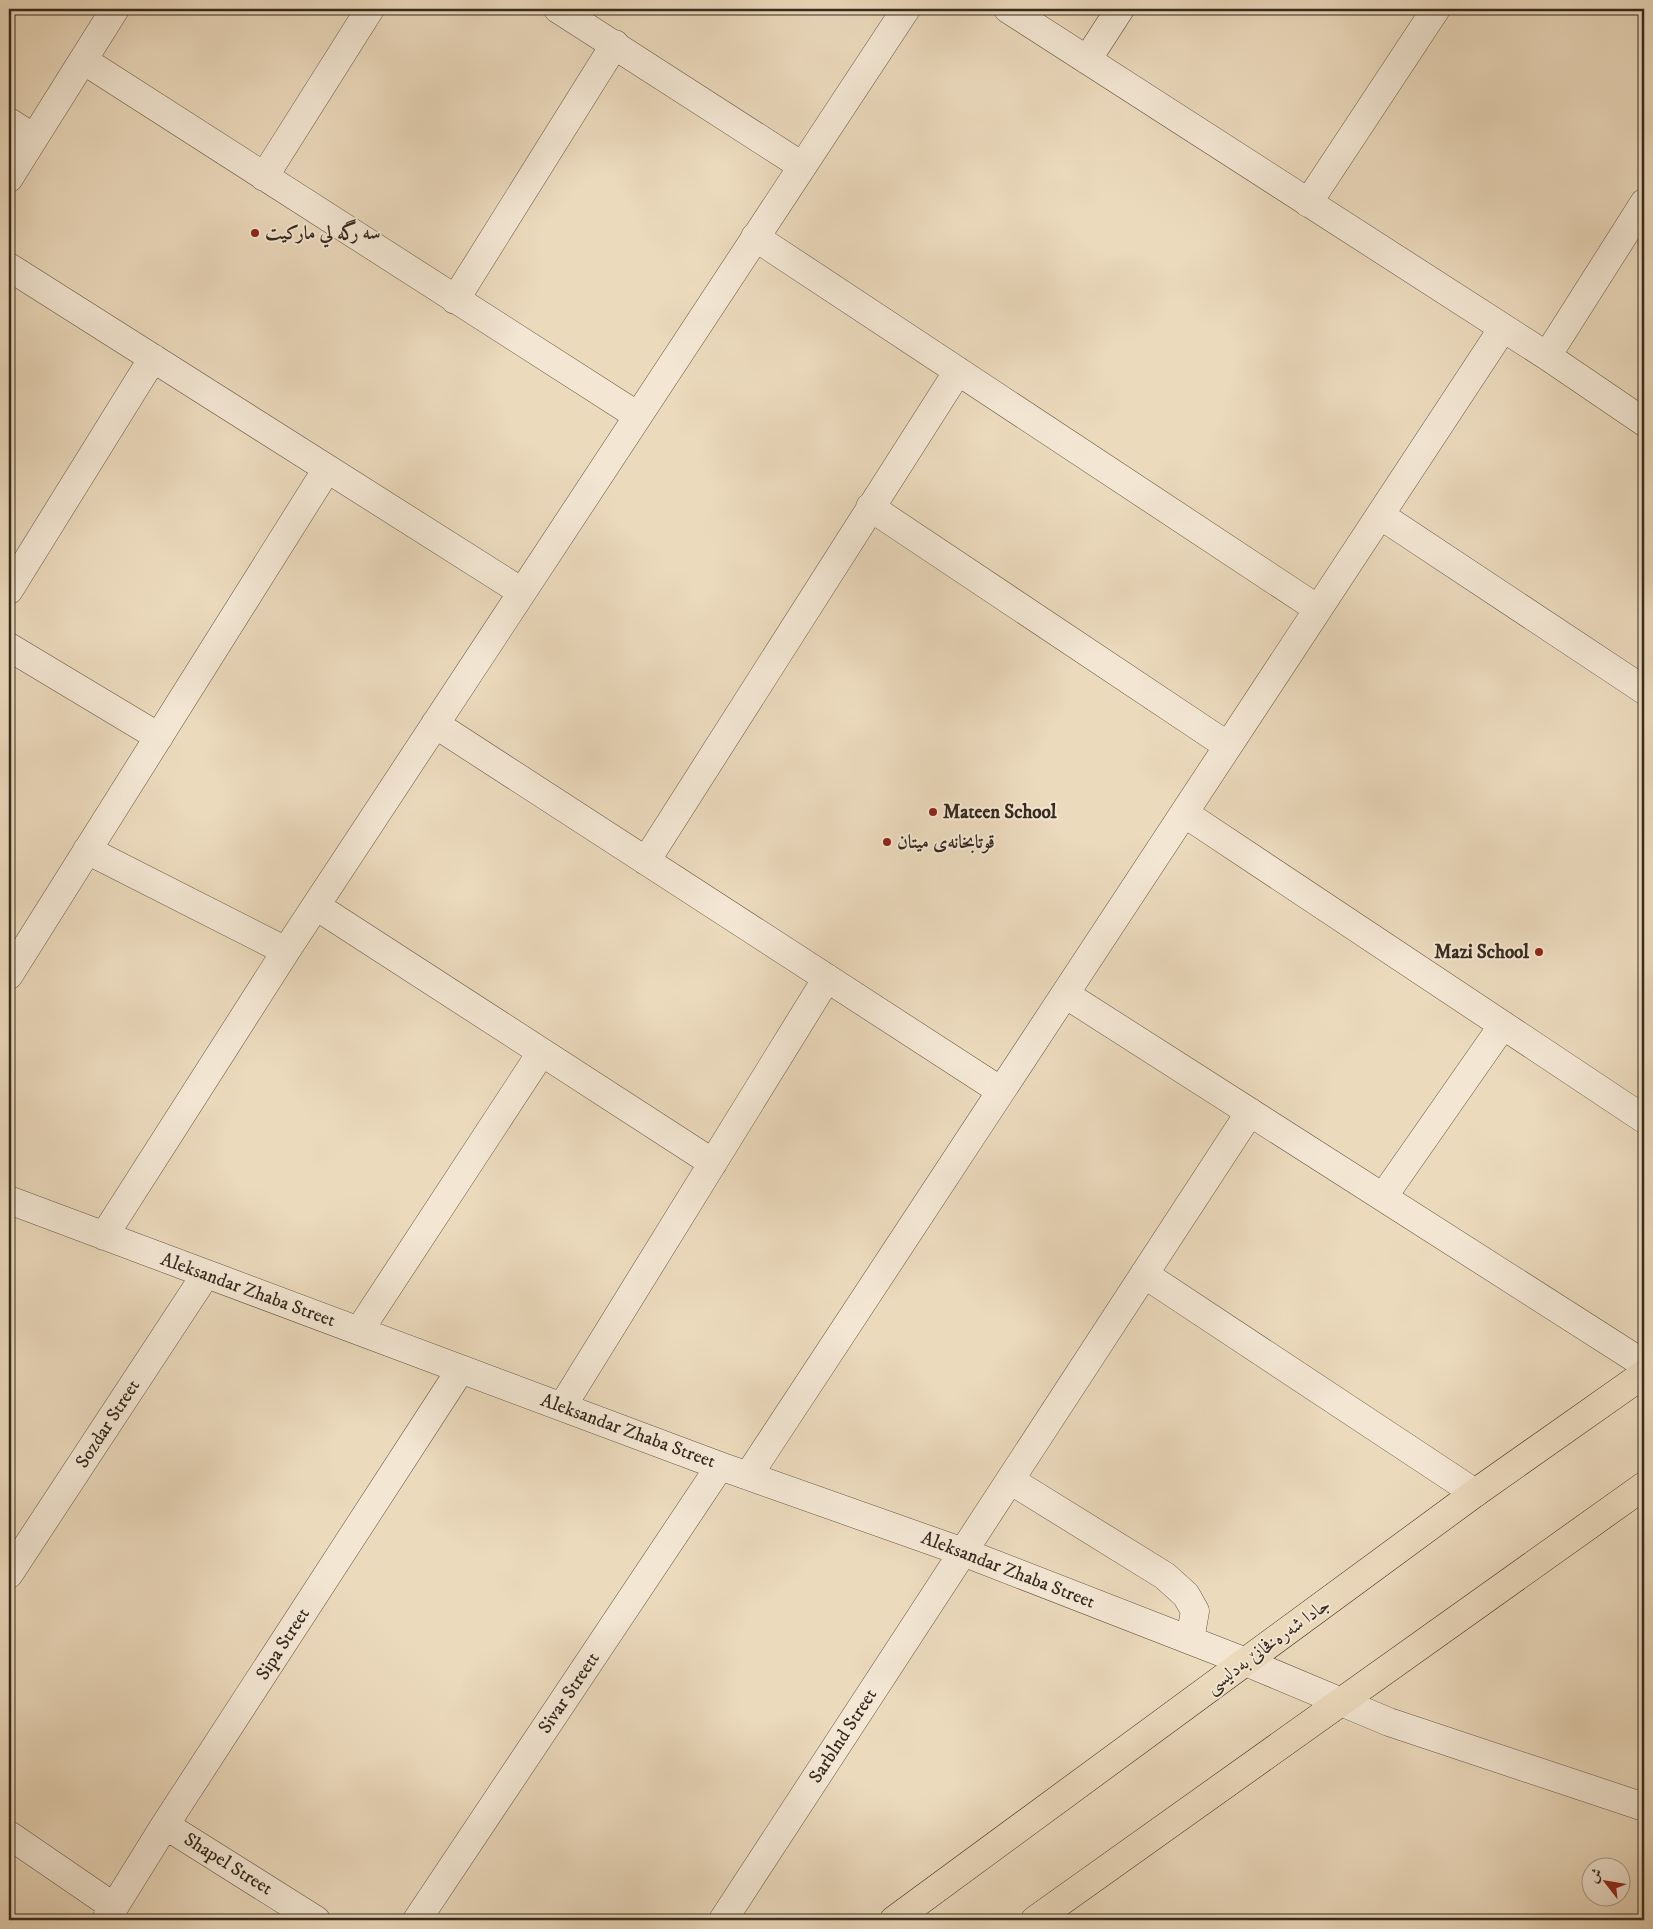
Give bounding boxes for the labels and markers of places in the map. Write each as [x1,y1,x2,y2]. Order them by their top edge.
place label: سه رگه لي ماركيت [265,219,381,248]
marker: سه رگه لي ماركيت [249,227,261,239]
place label: Mateen School [943,801,1057,824]
marker: Mateen School [927,806,939,818]
place label: قوتابخانەی میتان [897,831,995,854]
marker: قوتابخانەی میتان [881,836,893,848]
place label: Mazi School [1434,941,1529,964]
marker: Mazi School [1533,946,1545,958]

